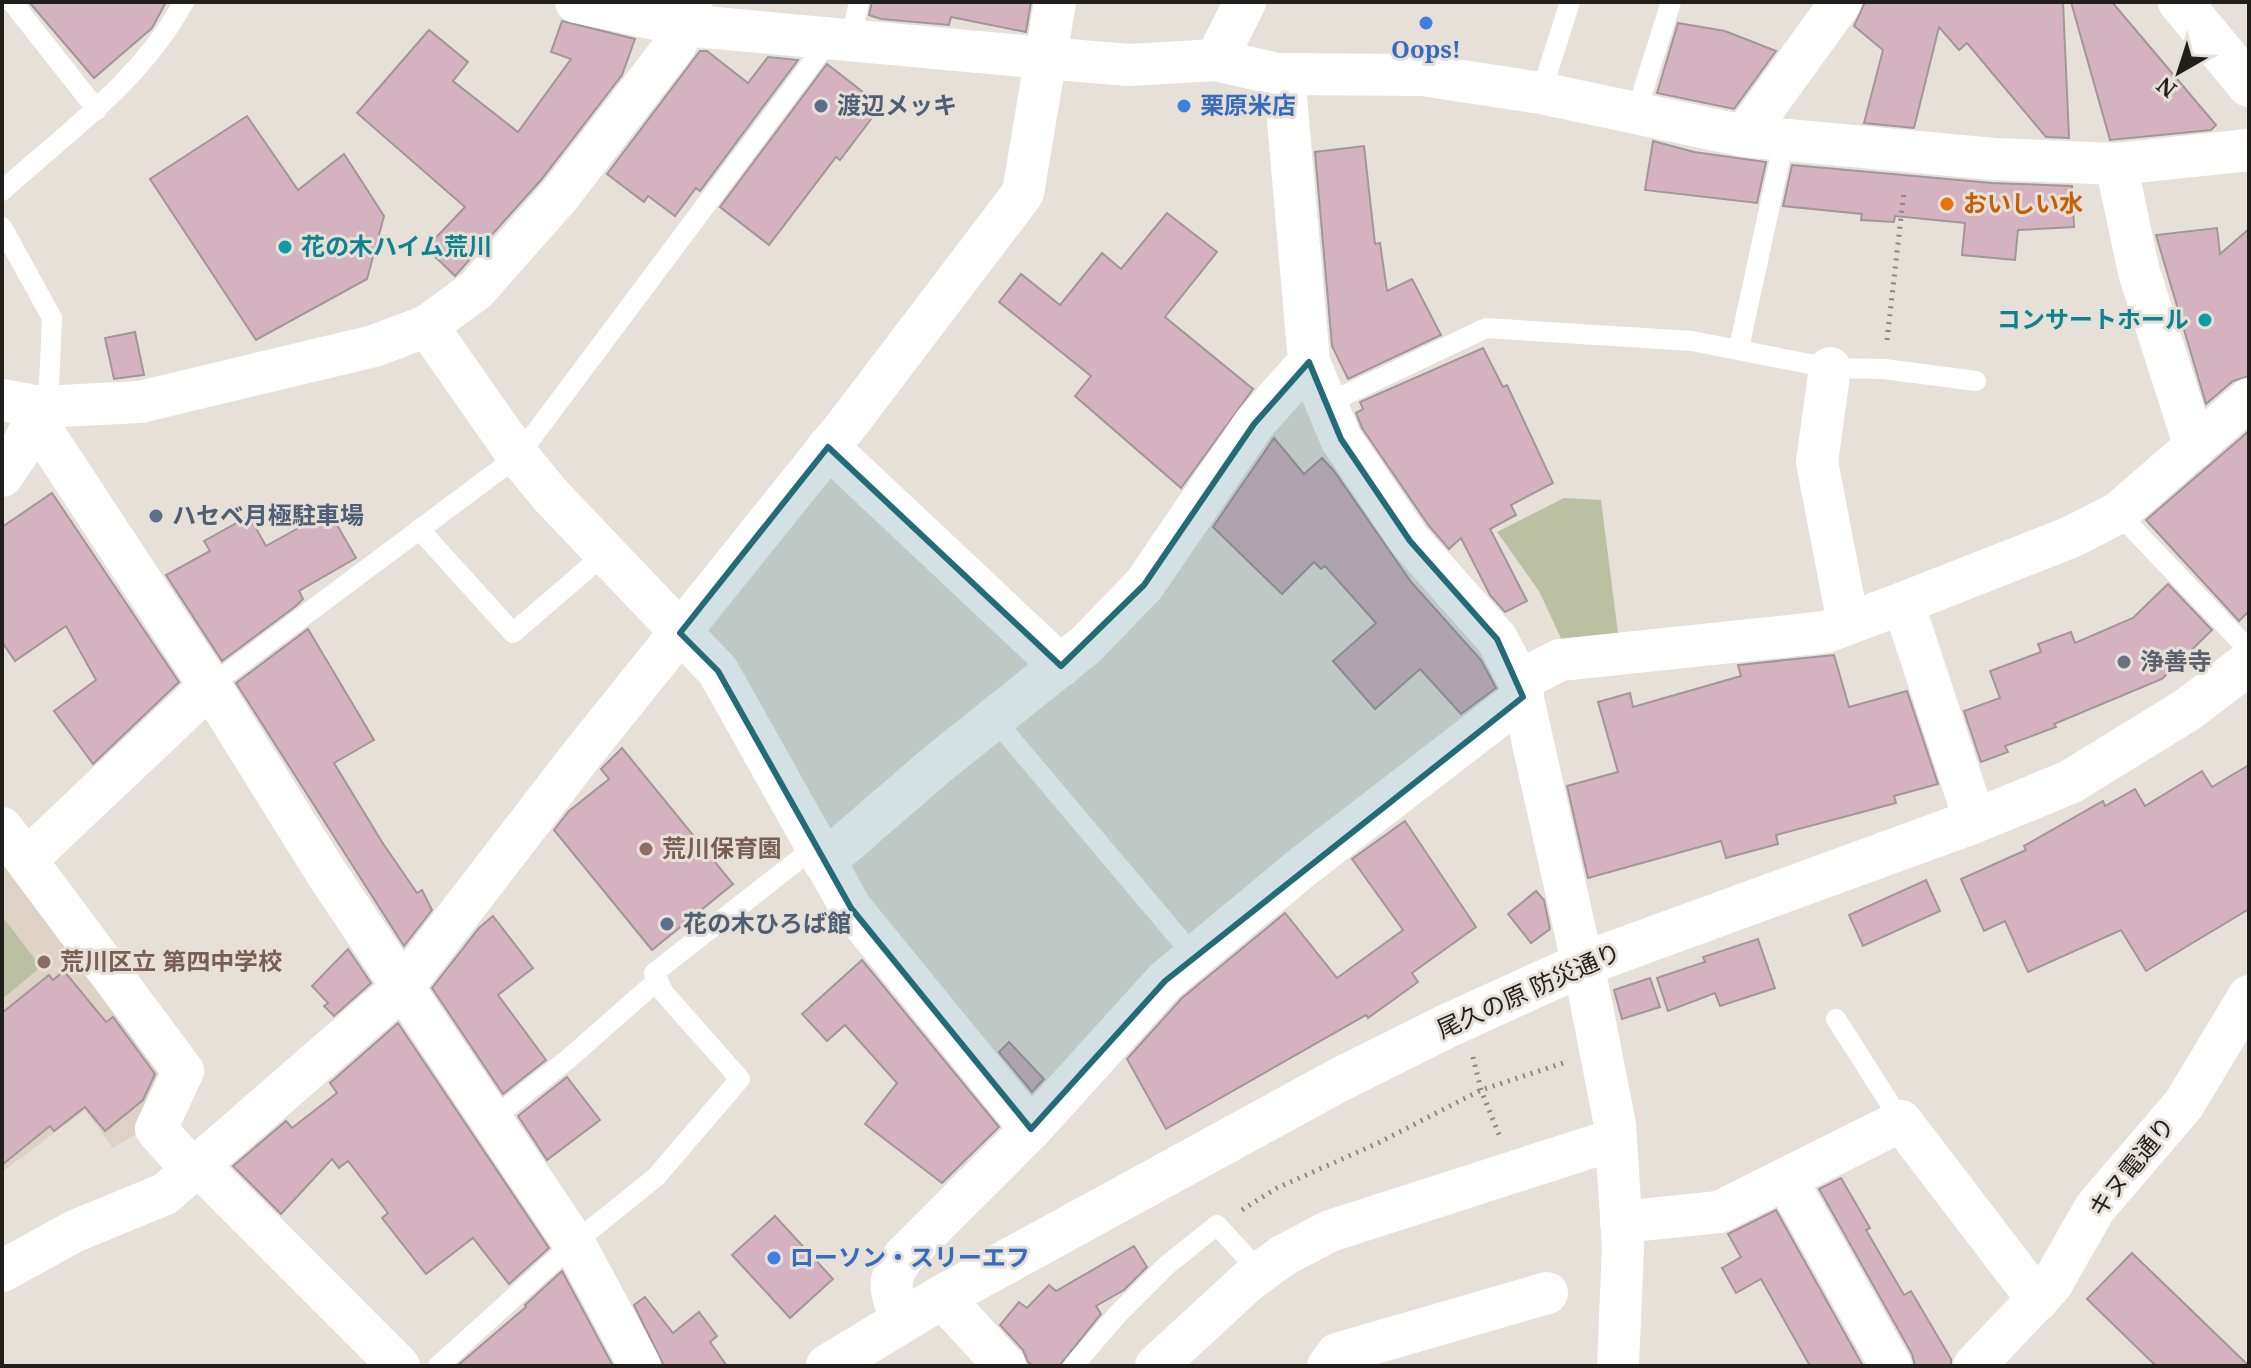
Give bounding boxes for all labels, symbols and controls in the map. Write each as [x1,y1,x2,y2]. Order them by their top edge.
marker: Oops! [1417,14,1435,32]
place label: Oops! [1391,32,1461,65]
north arrow [2139,32,2219,112]
text: N [2150,71,2182,105]
place label: 渡辺メッキ [837,88,957,121]
place label: 栗原米店 [1200,88,1296,121]
marker: 渡辺メッキ [812,97,830,115]
marker: 栗原米店 [1175,97,1193,115]
place label: おいしい水 [1963,186,2083,219]
marker: おいしい水 [1938,195,1956,213]
place label: 花の木ハイム荒川 [301,229,492,262]
marker: 花の木ハイム荒川 [276,238,294,256]
place label: コンサートホール [1997,302,2189,335]
marker: コンサートホール [2196,311,2214,329]
place label: ハセベ月極駐車場 [172,498,364,531]
marker: ハセベ月極駐車場 [147,507,165,525]
place label: 浄善寺 [2140,644,2212,677]
marker: 浄善寺 [2115,653,2133,671]
place label: 荒川保育園 [662,831,782,864]
marker: 荒川保育園 [637,840,655,858]
place label: 花の木ひろば館 [683,906,851,939]
marker: 花の木ひろば館 [658,915,676,933]
street label: 尾久の原 防災通り [1431,934,1626,1045]
place label: 荒川区立 第四中学校 [60,944,282,977]
marker: 荒川区立 第四中学校 [35,953,53,971]
street label: キヌ電通り [2080,1109,2181,1223]
place label: ローソン・スリーエフ [790,1240,1030,1273]
marker: ローソン・スリーエフ [765,1249,783,1267]

